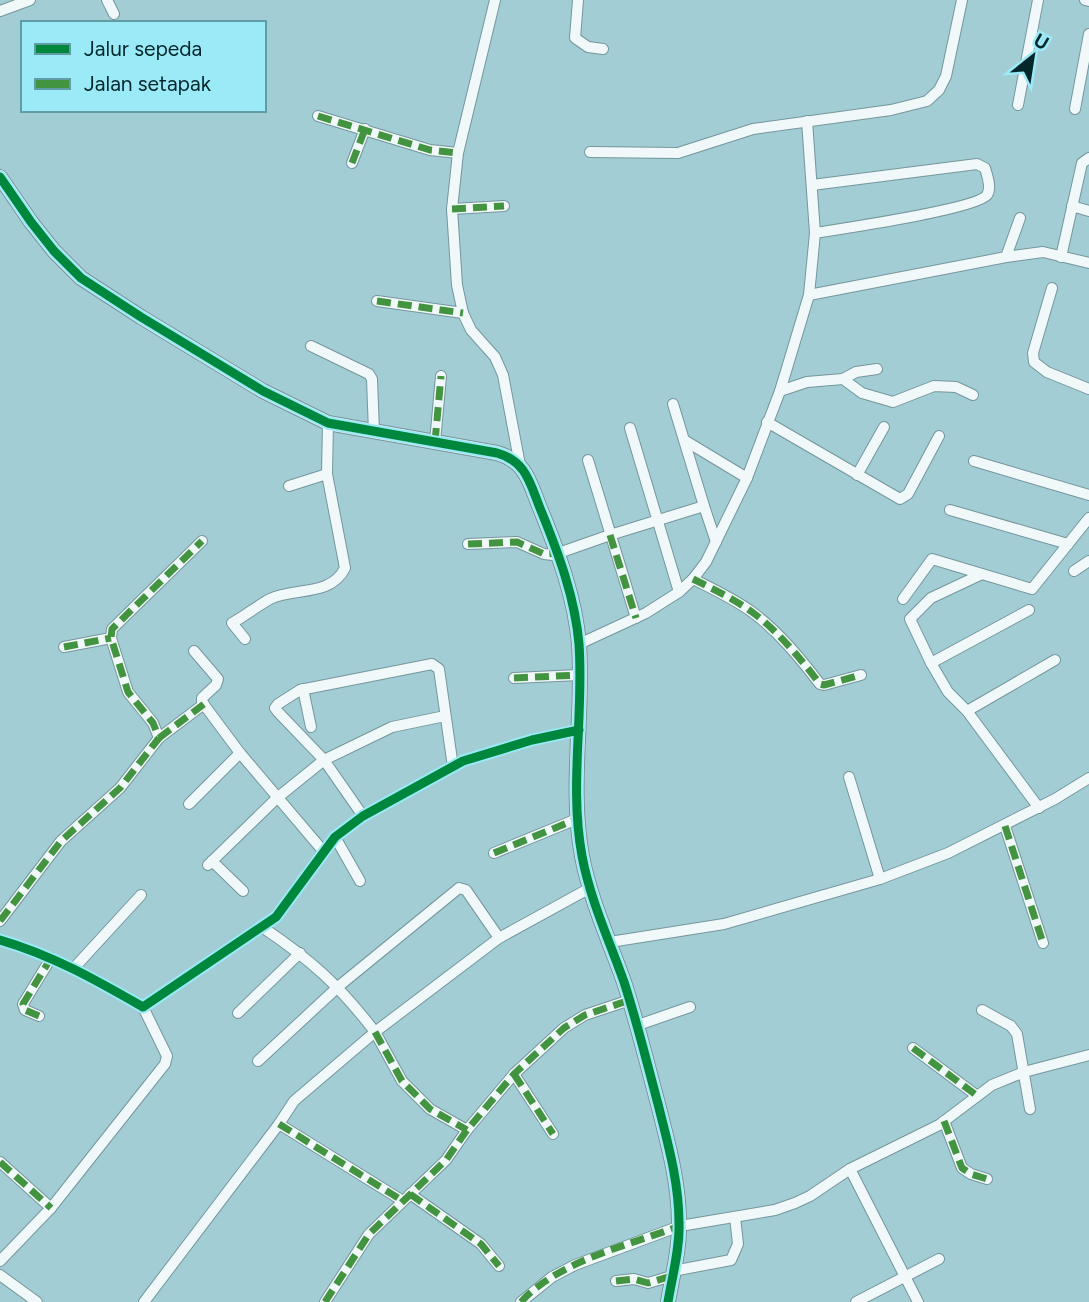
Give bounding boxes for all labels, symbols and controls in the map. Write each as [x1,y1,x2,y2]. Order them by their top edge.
legend [21,21,266,112]
north arrow [998,21,1068,91]
text: U [1030,28,1053,55]
text: Jalur sepeda [84,36,202,61]
text: Jalan setapak [84,71,212,96]

